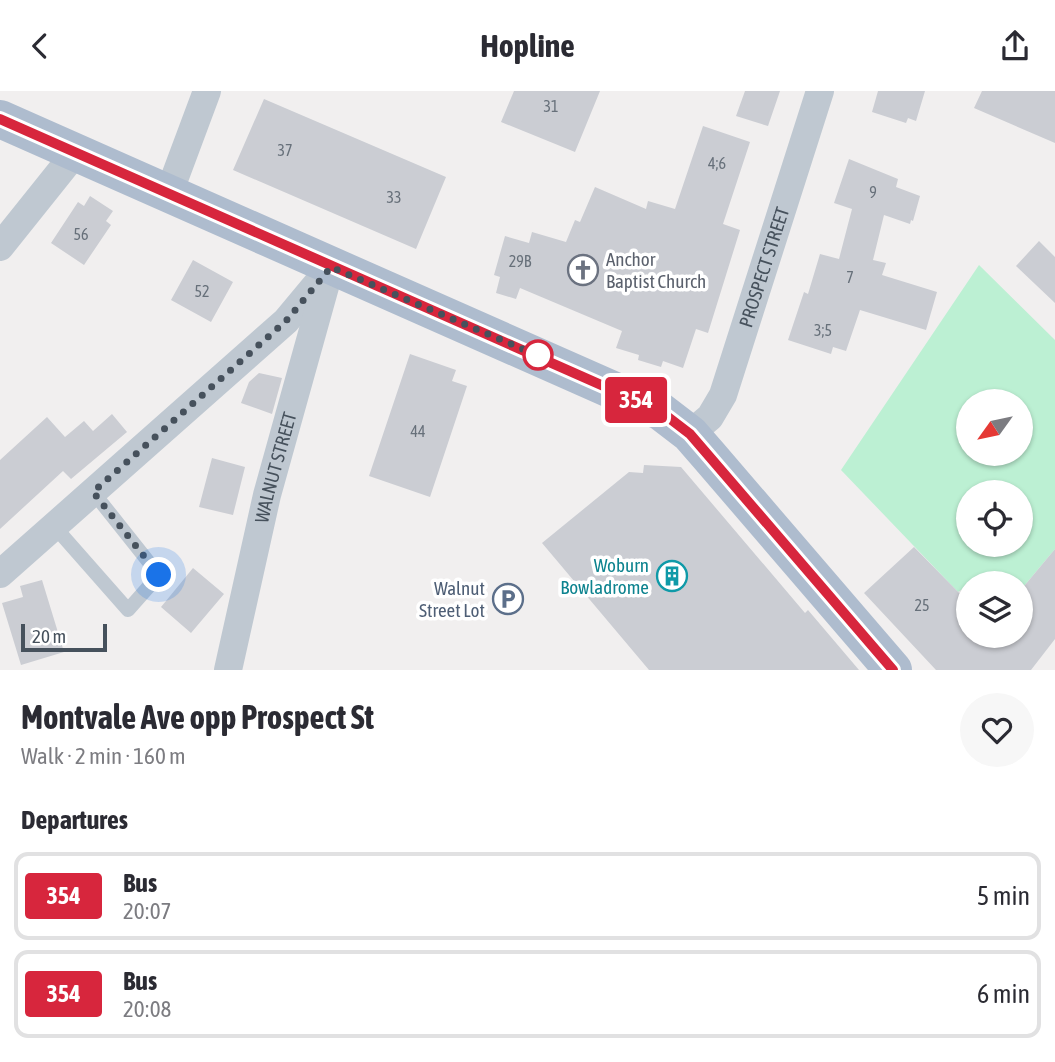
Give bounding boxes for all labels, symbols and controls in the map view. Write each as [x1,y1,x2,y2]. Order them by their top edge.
icon: back [21,27,59,65]
text: Hopline [480,27,575,64]
icon: share [996,27,1034,65]
house number: 31 [543,97,559,115]
house number: 37 [277,141,293,159]
house number: 4;6 [708,154,726,172]
house number: 9 [869,183,877,201]
house number: 33 [386,188,402,206]
street label: PROSPECT STREET [734,204,793,330]
house number: 56 [73,225,89,243]
place label: Anchor Baptist Church [606,248,706,292]
house number: 29B [509,252,532,270]
church icon: Anchor Baptist Church [566,253,600,287]
house number: 7 [846,268,854,286]
house number: 52 [194,282,210,300]
house number: 3;5 [814,321,832,339]
unlabelled marker [523,340,553,370]
line badge: 354 [596,377,676,423]
text: 354 [619,386,653,413]
north arrow [956,389,1032,465]
map controls [956,389,1033,648]
street label: WALNUT STREET [250,409,301,525]
house number: 44 [410,422,426,440]
button: locate [956,480,1033,557]
place label: Woburn Bowladrome [560,554,649,598]
your location [141,557,176,592]
building icon: Woburn Bowladrome [655,559,689,593]
button: layers [956,571,1033,648]
place label: Walnut Street Lot [419,577,485,621]
parking icon: Walnut Street Lot [491,582,525,616]
house number: 25 [914,596,930,614]
scale bar [21,621,107,653]
text: 20 m [32,625,66,647]
button: heart [960,693,1034,767]
text: Montvale Ave opp Prospect St [21,698,374,736]
text: Walk · 2 min · 160 m [21,743,185,769]
text: Departures [21,805,128,835]
text: Bus [123,868,157,898]
text: 5 min [977,881,1030,911]
text: 354 [47,882,80,909]
text: 20:07 [123,898,171,924]
text: Bus [123,966,157,996]
text: 6 min [977,979,1030,1009]
text: 354 [47,980,80,1007]
text: 20:08 [123,996,171,1022]

